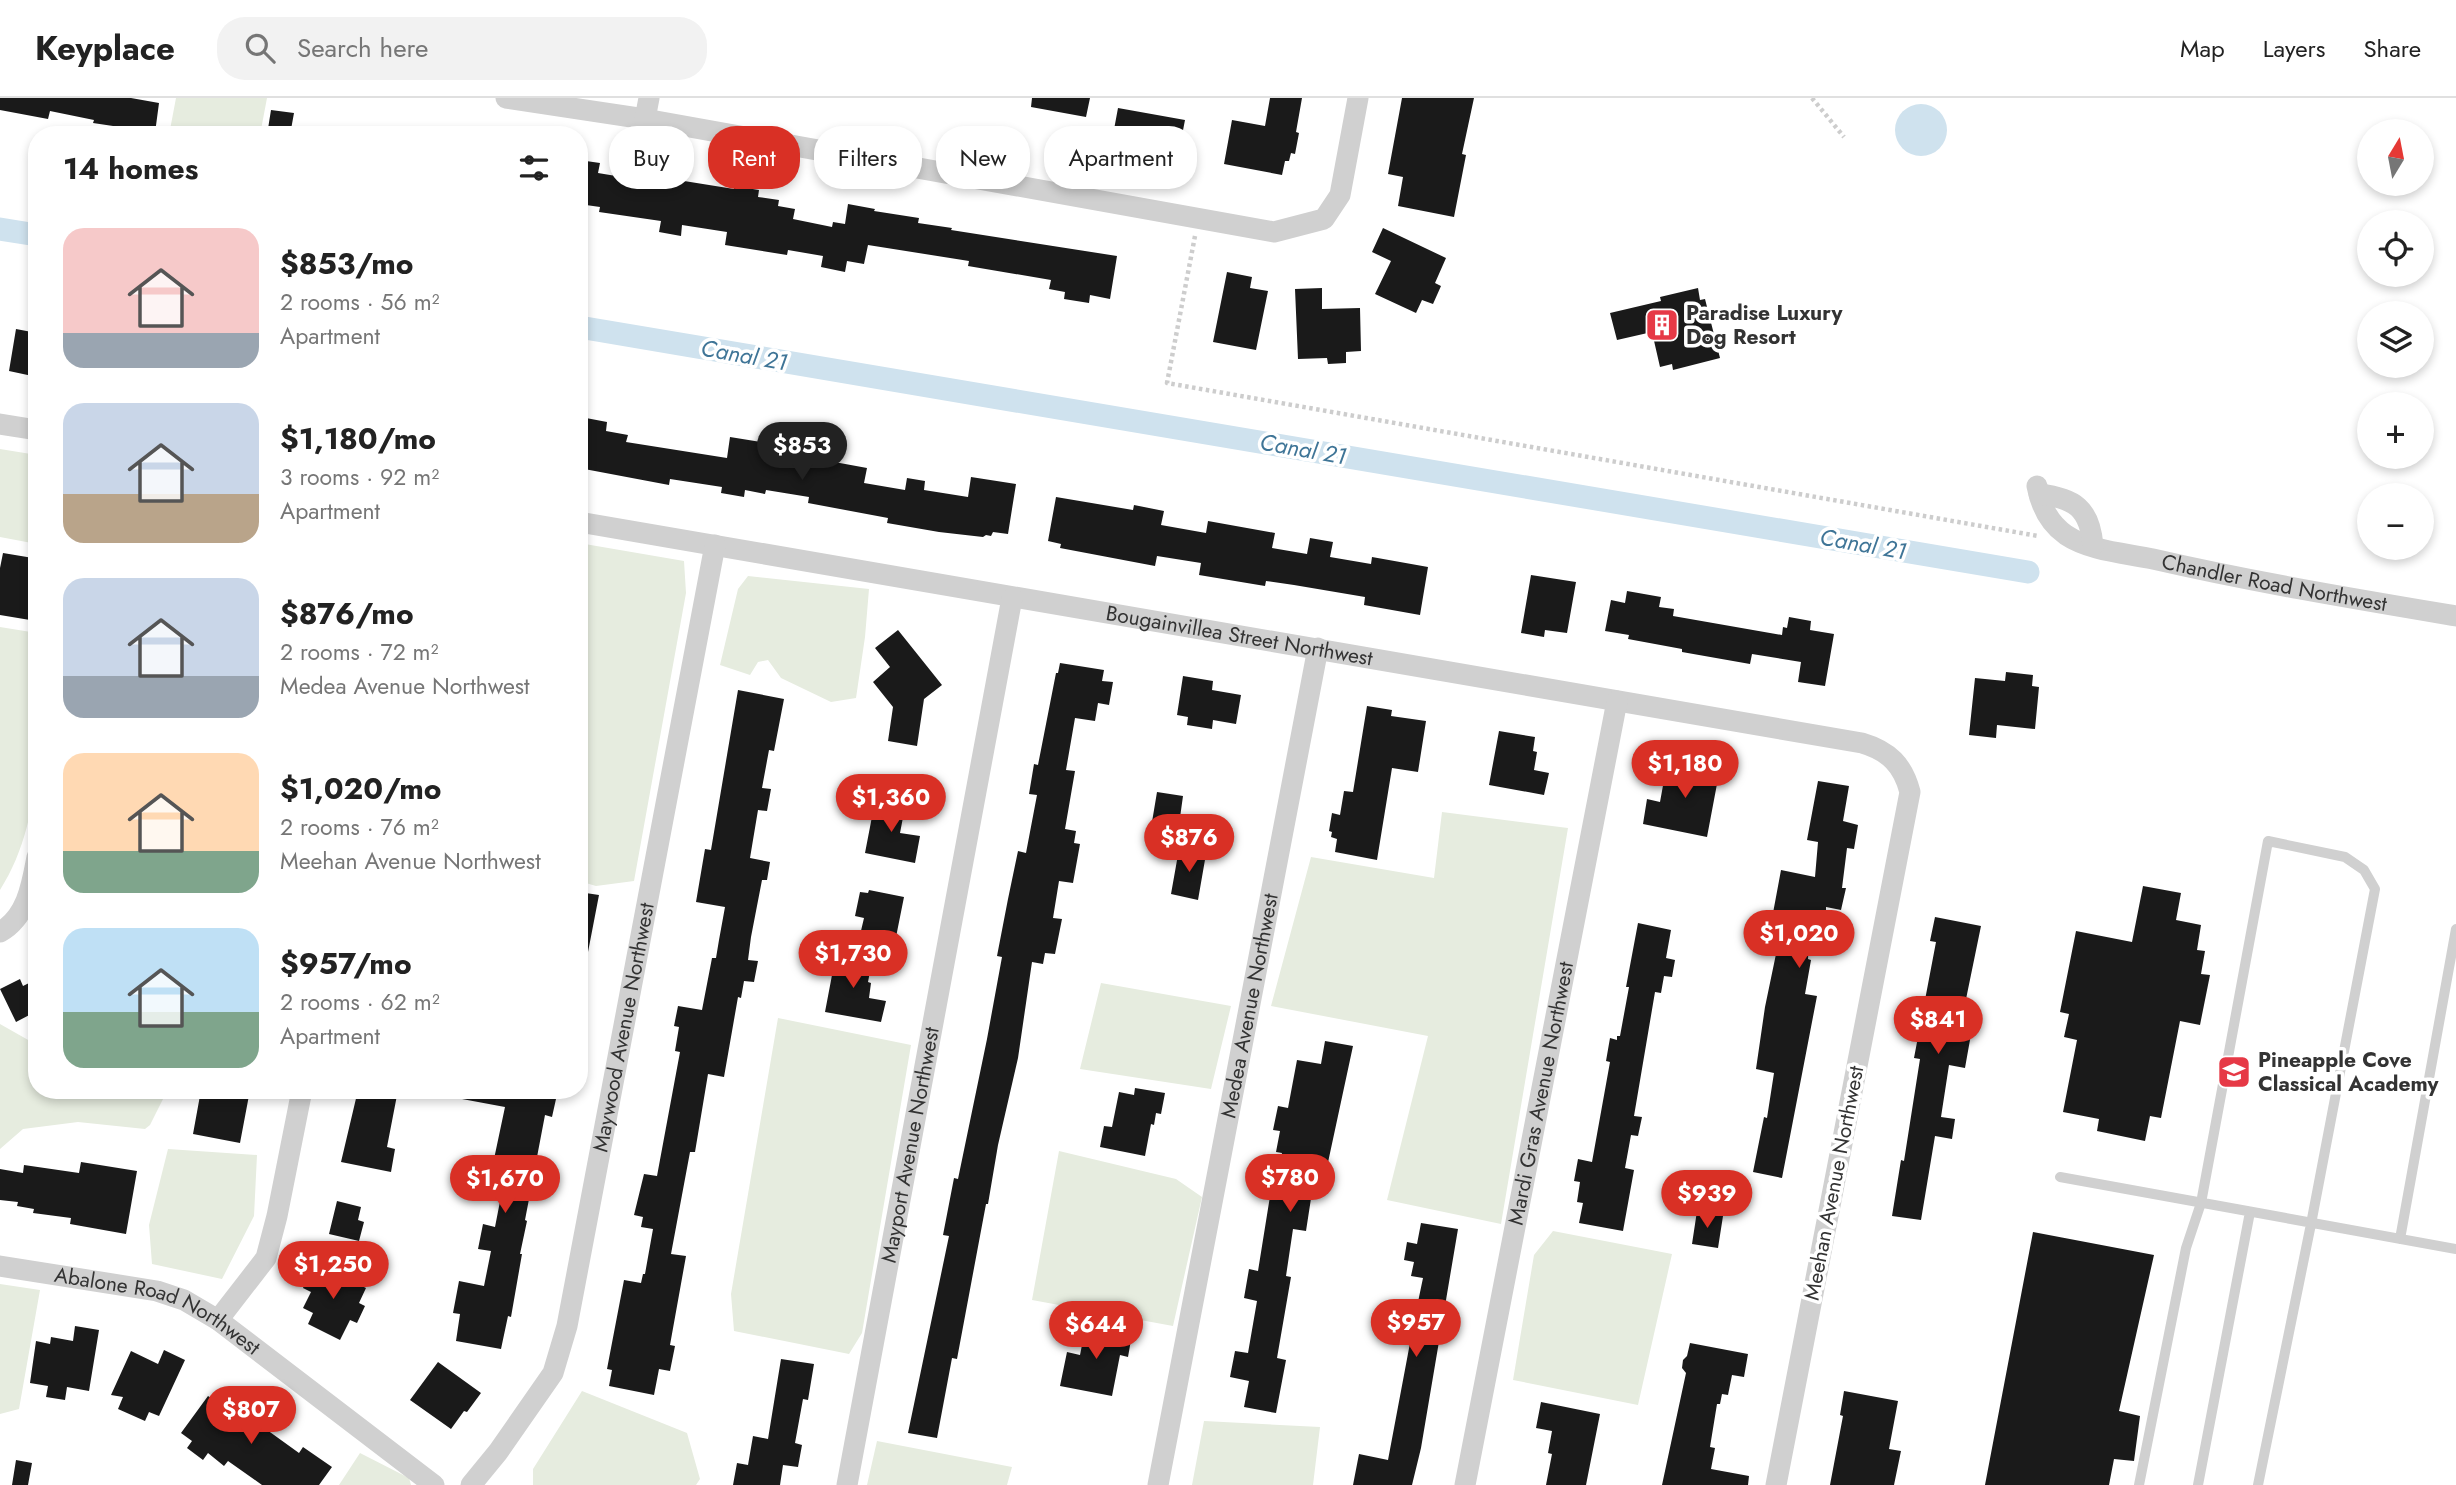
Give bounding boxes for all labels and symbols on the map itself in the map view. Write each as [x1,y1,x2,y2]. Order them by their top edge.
north arrow [2357,119,2434,196]
place label: Paradise Luxury Dog Resort [1686,298,1843,352]
building icon: Paradise Luxury Dog Resort [1643,306,1681,344]
water label: Canal 21 [698,331,790,379]
pin: $853 [761,422,843,482]
water label: Canal 21 [1257,425,1349,473]
water label: Canal 21 [1817,520,1909,568]
street label: Chandler Road Northwest [2159,546,2389,619]
street label: Bougainvillea Street Northwest [1104,598,1375,673]
pin: $1,180 [1628,740,1742,800]
pin: $1,360 [834,774,948,834]
pin: $876 [1148,814,1230,874]
street label: Medea Avenue Northwest [1213,891,1286,1121]
street label: Maywood Avenue Northwest [585,900,662,1154]
pin: $1,020 [1742,910,1856,970]
pin: $1,730 [796,930,910,990]
street label: Mardi Gras Avenue Northwest [1501,959,1581,1227]
pin: $841 [1897,996,1979,1056]
street label: Mayport Avenue Northwest [874,1024,947,1265]
place label: Pineapple Cove Classical Academy [2258,1045,2440,1099]
school or university icon: Pineapple Cove Classical Academy [2215,1053,2253,1091]
street label: Meehan Avenue Northwest [1797,1063,1871,1303]
pin: $780 [1249,1154,1331,1214]
pin: $1,670 [448,1156,562,1215]
pin: $939 [1666,1170,1748,1230]
pin: $1,250 [276,1242,390,1301]
street label: Abalone Road Northwest [52,1260,267,1362]
pin: $957 [1375,1300,1457,1359]
pin: $644 [1055,1302,1137,1361]
pin: $807 [210,1386,292,1446]

